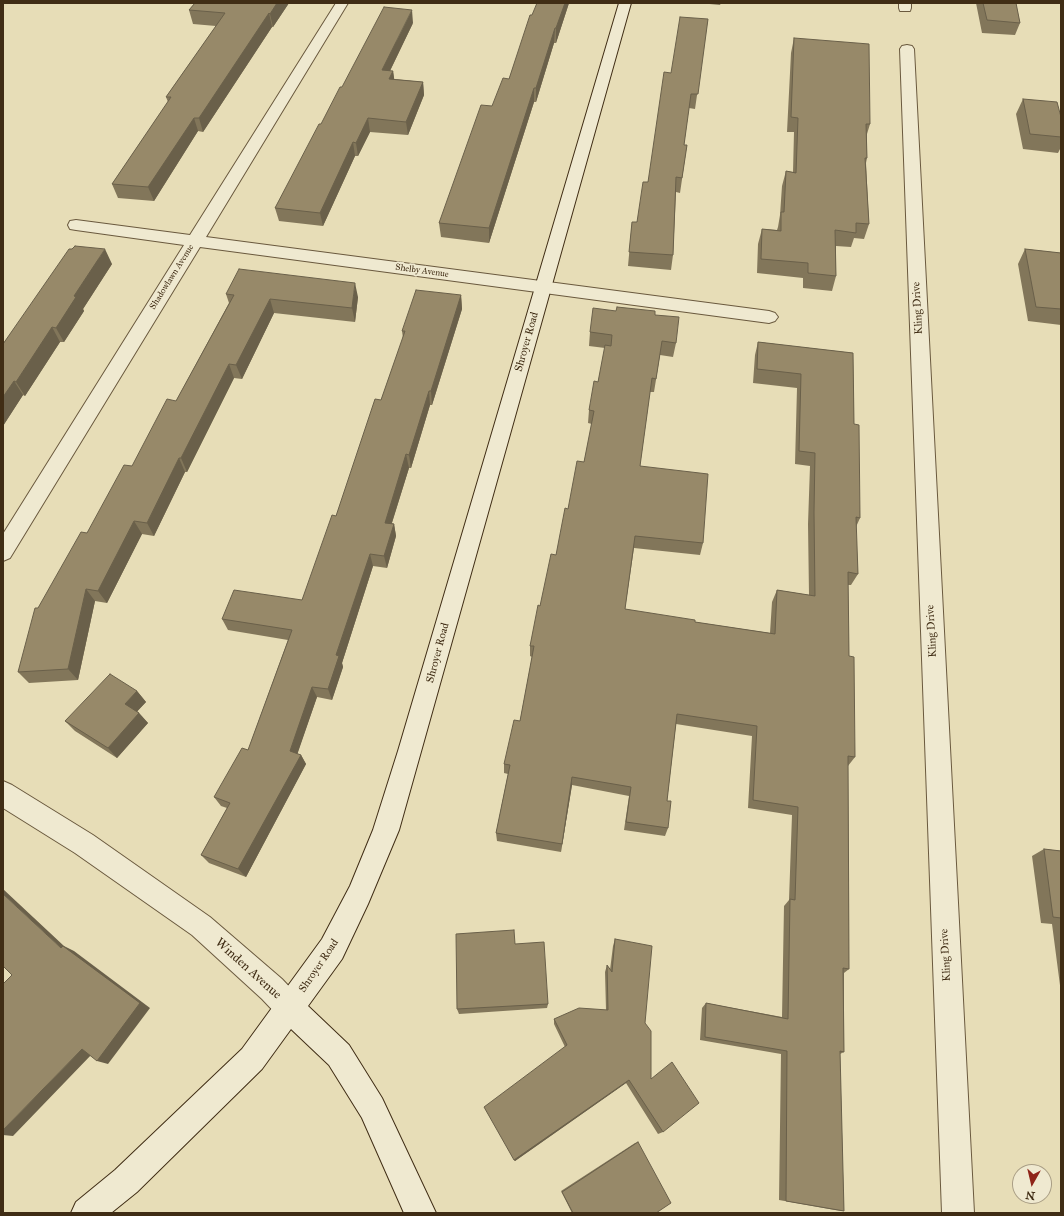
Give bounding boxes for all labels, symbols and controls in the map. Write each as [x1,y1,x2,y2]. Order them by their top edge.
street label: Shadowlawn Avenue [148,242,196,312]
street label: Shelby Avenue [395,262,449,280]
street label: Kling Drive [910,281,926,335]
street label: Shroyer Road [512,311,542,373]
street label: Kling Drive [924,604,940,658]
street label: Shroyer Road [424,622,452,684]
street label: Kling Drive [938,928,954,982]
street label: Winden Avenue [212,935,284,1003]
street label: Shroyer Road [296,937,342,995]
north arrow [1012,1164,1052,1204]
text: N [1025,1188,1036,1202]

